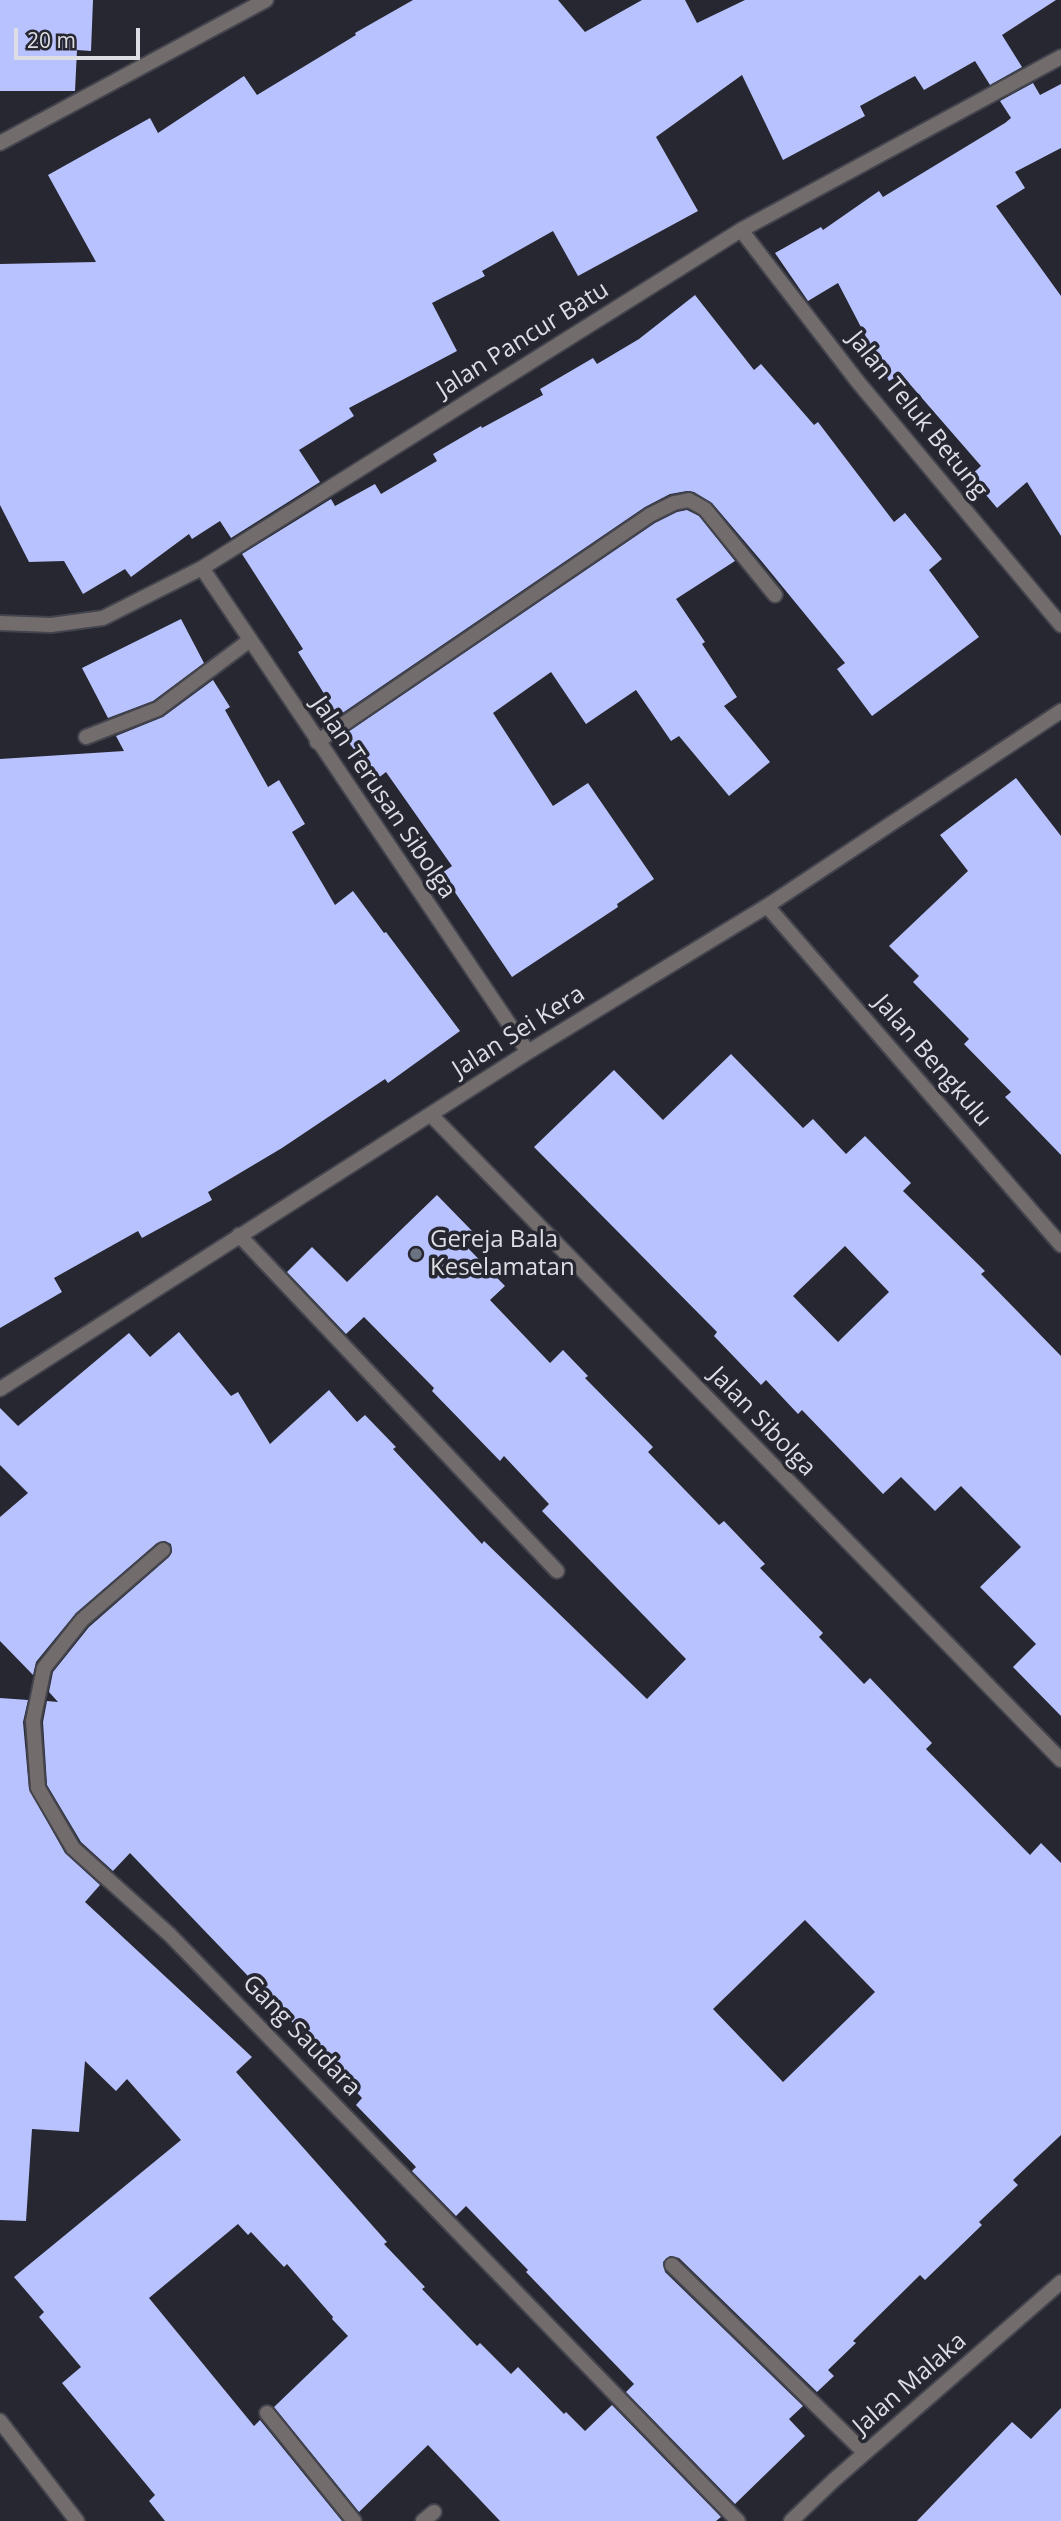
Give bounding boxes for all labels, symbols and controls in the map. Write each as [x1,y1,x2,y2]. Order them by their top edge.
scale bar [18,14,144,58]
text: 20 m [27,26,76,54]
street label: Jalan Pancur Batu [432,276,614,404]
street label: Jalan Teluk Betung [841,326,993,504]
street label: Jalan Terusan Sibolga [305,691,461,905]
street label: Jalan Sei Kera [448,980,590,1084]
street label: Jalan Bengkulu [867,989,997,1133]
place label: Gereja Bala Keselamatan [430,1226,575,1282]
marker: Gereja Bala Keselamatan [408,1246,424,1262]
street label: Jalan Sibolga [703,1361,821,1483]
street label: Gang Saudara [236,1969,366,2103]
street label: Jalan Malaka [848,2327,972,2441]

